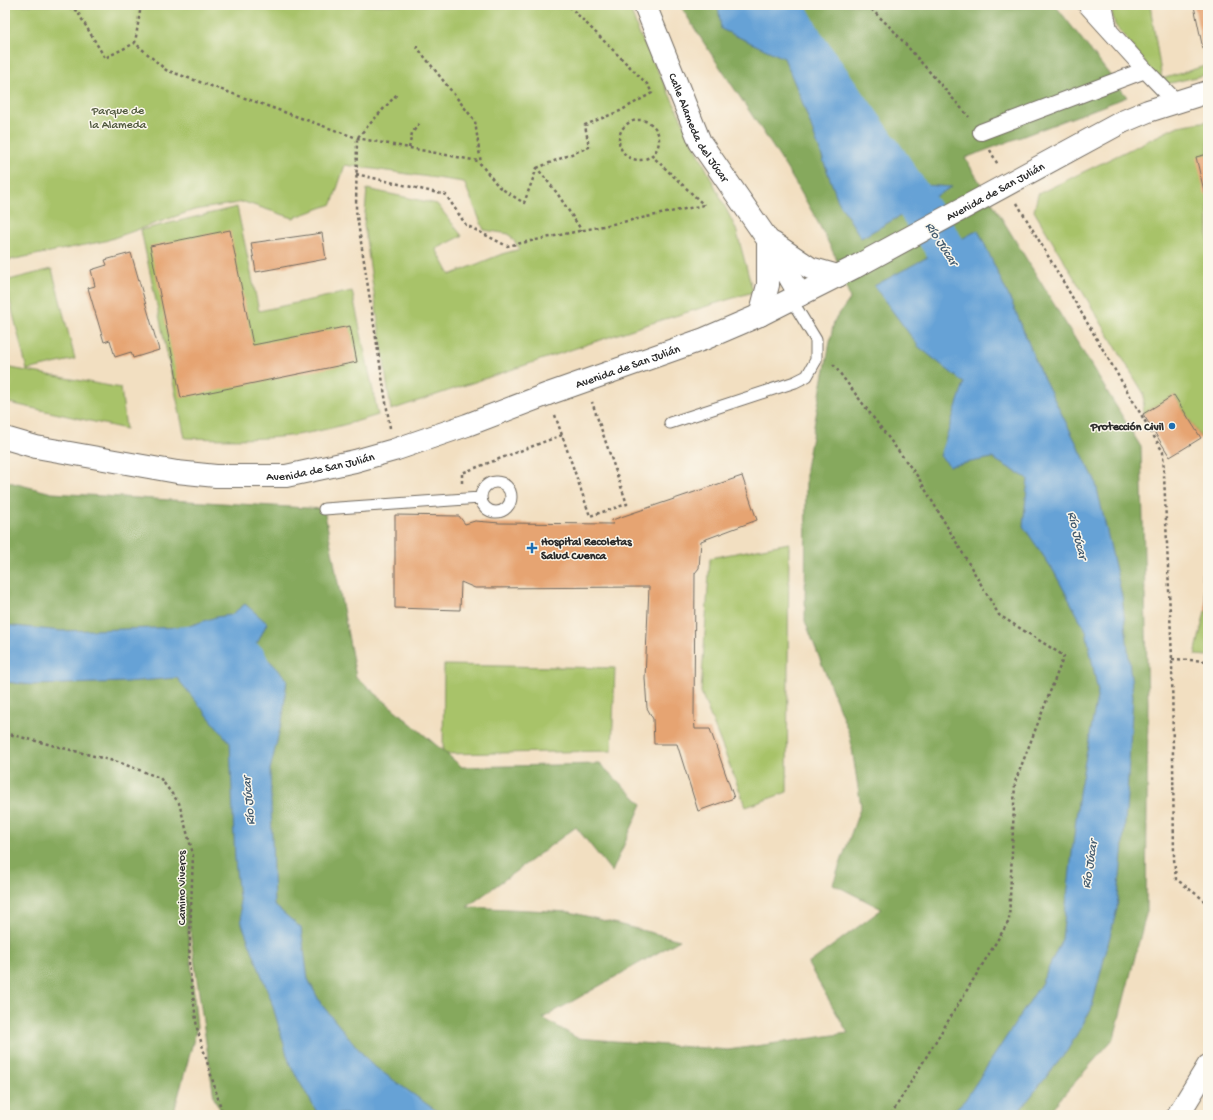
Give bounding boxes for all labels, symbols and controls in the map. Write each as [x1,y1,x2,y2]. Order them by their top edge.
street label: Calle Alameda del Júcar [664,71,732,187]
park label: Parque de la Alameda [90,105,147,133]
street label: Avenida de San Julián [944,160,1048,225]
water label: Río Júcar [921,220,962,271]
street label: Avenida de San Julián [574,343,683,393]
place label: Protección Civil [1090,421,1164,435]
marker: Protección Civil [1167,421,1177,431]
street label: Avenida de San Julián [266,451,377,485]
water label: Río Júcar [1063,510,1090,563]
place label: Hospital Recoletas Salud Cuenca [541,536,632,564]
marker: Hospital Recoletas Salud Cuenca [526,542,538,554]
water label: Río Júcar [240,773,259,826]
water label: Río Júcar [1079,837,1102,890]
street label: Camino Viveros [176,850,190,925]

